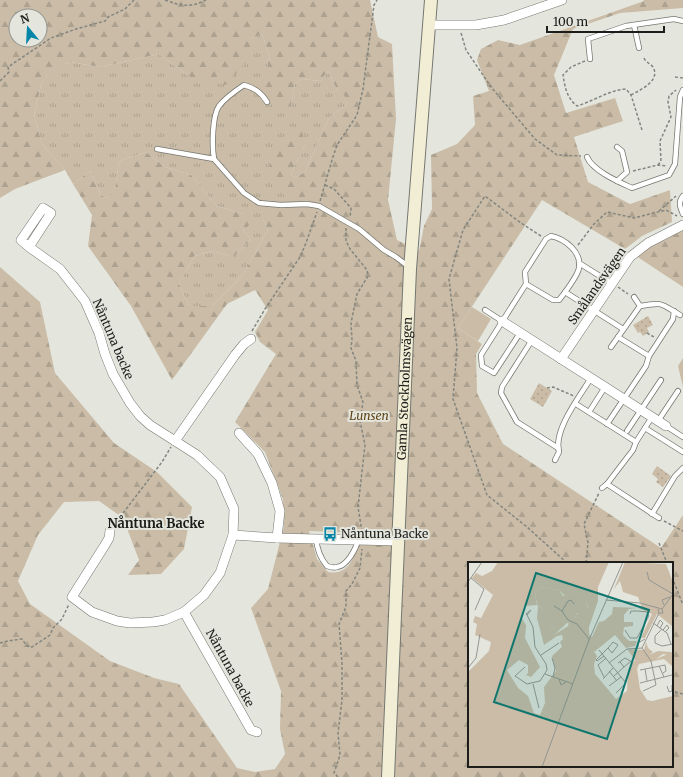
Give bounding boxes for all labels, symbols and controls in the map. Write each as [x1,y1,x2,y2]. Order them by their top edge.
north arrow [8,8,48,48]
scale bar [547,8,664,34]
text: N [19,10,31,26]
text: 100 m [553,14,588,29]
street label: Smålandsvägen [564,244,629,327]
street label: Nåntuna backe [90,296,137,381]
street label: Gamla Stockholmsvägen [394,316,415,460]
park label: Lunsen [349,408,389,423]
district label: Nåntuna Backe [107,515,205,532]
bus stop icon: Nåntuna Backe [322,526,338,542]
place label: Nåntuna Backe [341,526,428,541]
inset map [468,562,673,767]
street label: Nåntuna backe [203,626,258,709]

